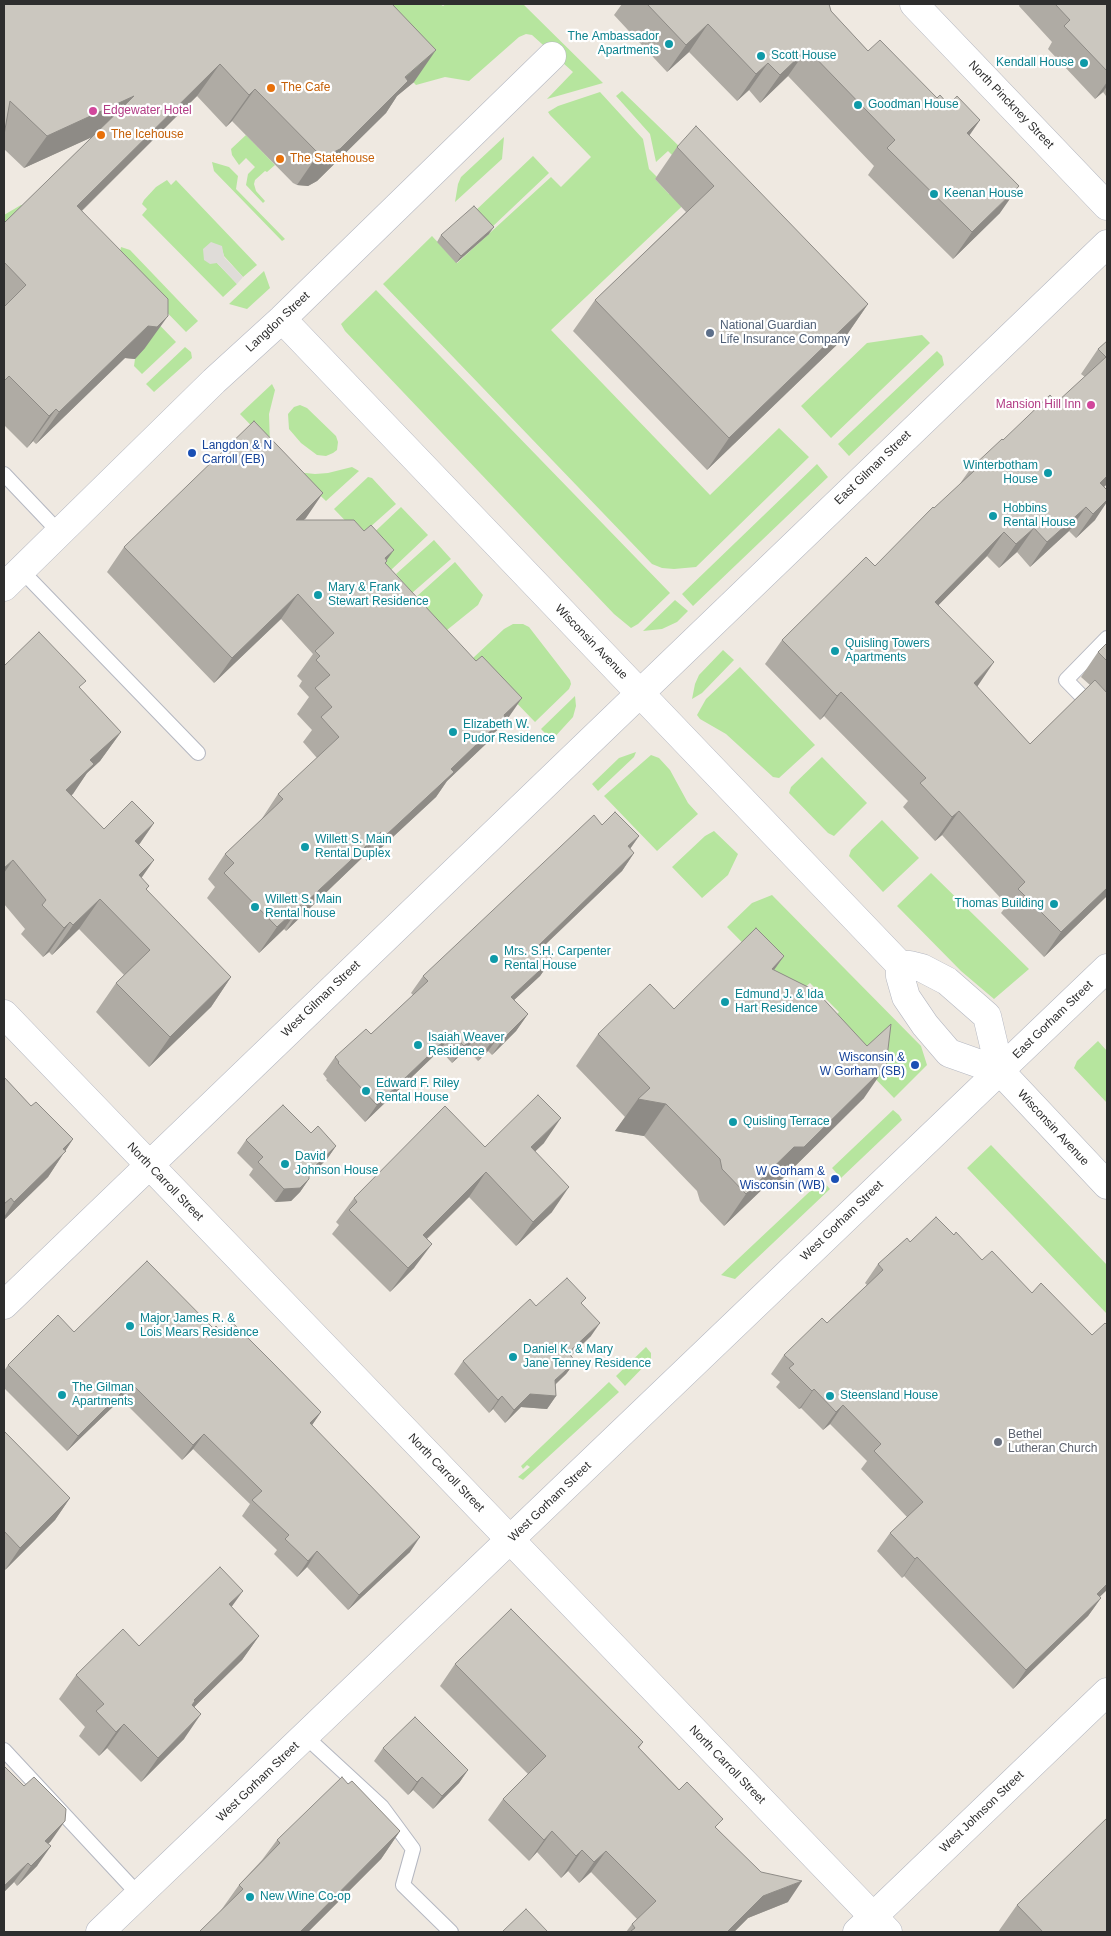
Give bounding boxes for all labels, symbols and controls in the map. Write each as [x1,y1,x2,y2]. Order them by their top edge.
place label: The Ambassador Apartments [568,30,659,58]
marker: The Ambassador Apartments [663,38,675,50]
place label: Scott House [771,49,836,63]
marker: Scott House [755,50,767,62]
place label: Kendall House [996,56,1074,70]
marker: Kendall House [1078,57,1090,69]
street label: North Pinckney Street [965,58,1057,152]
place label: The Cafe [281,81,330,95]
marker: The Cafe [265,82,277,94]
place label: Goodman House [868,98,959,112]
marker: Goodman House [852,99,864,111]
place label: Edgewater Hotel [103,104,192,118]
marker: Edgewater Hotel [87,105,99,117]
place label: The Icehouse [111,128,184,142]
marker: The Icehouse [95,129,107,141]
place label: The Statehouse [290,152,375,166]
marker: The Statehouse [274,153,286,165]
place label: Keenan House [944,187,1023,201]
marker: Keenan House [928,188,940,200]
street label: Langdon Street [243,289,313,355]
place label: National Guardian Life Insurance Company [720,319,850,347]
marker: National Guardian Life Insurance Company [704,327,716,339]
place label: Mansion Hill Inn [996,398,1081,412]
marker: Mansion Hill Inn [1085,399,1097,411]
street label: East Gilman Street [832,428,914,508]
place label: Langdon & N Carroll (EB) [202,439,272,467]
marker: Langdon & N Carroll (EB) [186,447,198,459]
place label: Winterbotham House [963,459,1038,487]
marker: Winterbotham House [1042,467,1054,479]
place label: Hobbins Rental House [1003,502,1076,530]
marker: Hobbins Rental House [987,510,999,522]
place label: Mary & Frank Stewart Residence [328,581,429,609]
marker: Mary & Frank Stewart Residence [312,589,324,601]
street label: Wisconsin Avenue [552,602,630,682]
place label: Quisling Towers Apartments [845,637,930,665]
marker: Quisling Towers Apartments [829,645,841,657]
place label: Elizabeth W. Pudor Residence [463,718,555,746]
marker: Elizabeth W. Pudor Residence [447,726,459,738]
place label: Willett S. Main Rental Duplex [315,833,392,861]
marker: Willett S. Main Rental Duplex [299,841,311,853]
place label: Willett S. Main Rental house [265,893,342,921]
place label: Thomas Building [955,897,1044,911]
marker: Thomas Building [1048,898,1060,910]
marker: Willett S. Main Rental house [249,901,261,913]
place label: Mrs. S.H. Carpenter Rental House [504,945,611,973]
marker: Mrs. S.H. Carpenter Rental House [488,953,500,965]
street label: West Gilman Street [279,958,363,1040]
street label: East Gorham Street [1010,978,1096,1062]
place label: Edmund J. & Ida Hart Residence [735,988,824,1016]
marker: Edmund J. & Ida Hart Residence [719,996,731,1008]
place label: Isaiah Weaver Residence [428,1031,504,1059]
marker: Isaiah Weaver Residence [412,1039,424,1051]
place label: Wisconsin & W Gorham (SB) [820,1051,905,1079]
marker: Wisconsin & W Gorham (SB) [909,1059,921,1071]
place label: Edward F. Riley Rental House [376,1077,459,1105]
marker: Edward F. Riley Rental House [360,1085,372,1097]
street label: Wisconsin Avenue [1014,1087,1092,1169]
place label: Quisling Terrace [743,1115,830,1129]
marker: Quisling Terrace [727,1116,739,1128]
street label: North Carroll Street [124,1140,206,1224]
place label: David Johnson House [295,1150,378,1178]
marker: David Johnson House [279,1158,291,1170]
place label: W Gorham & Wisconsin (WB) [740,1165,825,1193]
marker: W Gorham & Wisconsin (WB) [829,1173,841,1185]
street label: West Gorham Street [798,1178,886,1264]
place label: Major James R. & Lois Mears Residence [140,1312,259,1340]
marker: Major James R. & Lois Mears Residence [124,1320,136,1332]
place label: Daniel K. & Mary Jane Tenney Residence [523,1343,651,1371]
marker: Daniel K. & Mary Jane Tenney Residence [507,1351,519,1363]
place label: The Gilman Apartments [72,1381,134,1409]
marker: The Gilman Apartments [56,1389,68,1401]
place label: Steensland House [840,1389,938,1403]
marker: Steensland House [824,1390,836,1402]
place label: Bethel Lutheran Church [1008,1428,1097,1456]
street label: North Carroll Street [405,1431,487,1515]
marker: Bethel Lutheran Church [992,1436,1004,1448]
street label: West Gorham Street [506,1459,594,1545]
street label: North Carroll Street [686,1723,768,1807]
street label: West Gorham Street [214,1739,302,1825]
street label: West Johnson Street [937,1768,1027,1856]
place label: New Wine Co-op [260,1890,351,1904]
marker: New Wine Co-op [244,1891,256,1903]

